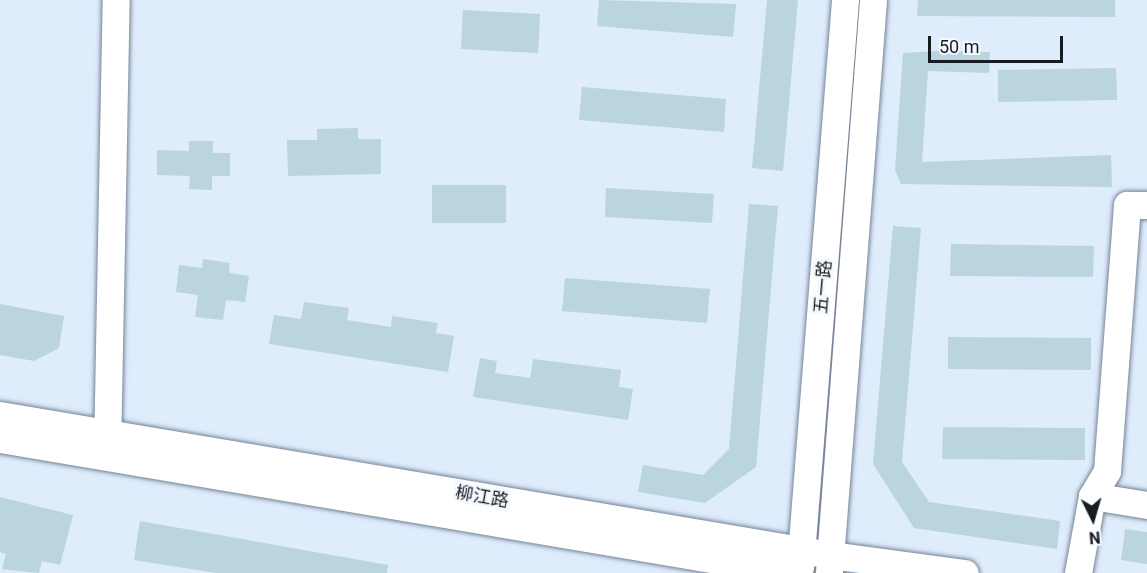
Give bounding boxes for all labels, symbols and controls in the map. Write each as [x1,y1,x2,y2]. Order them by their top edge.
scale bar [931,24,1066,62]
text: 50 m [939,36,979,57]
street label: 五一路 [810,259,836,315]
street label: 柳江路 [454,482,510,512]
north arrow [1063,489,1123,549]
text: N [1088,527,1101,547]

